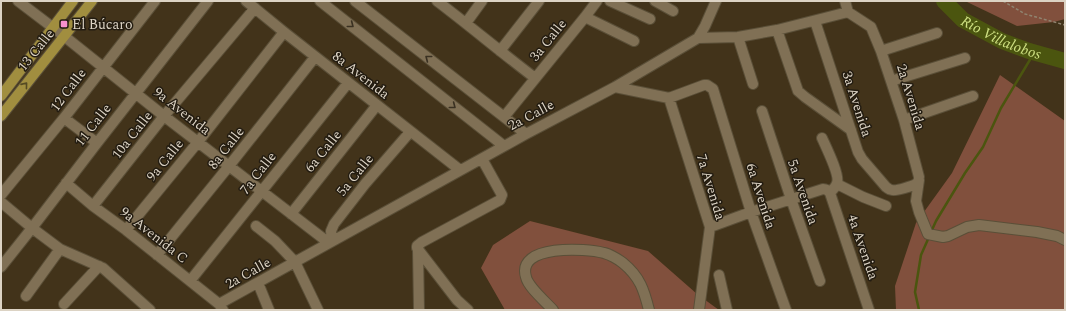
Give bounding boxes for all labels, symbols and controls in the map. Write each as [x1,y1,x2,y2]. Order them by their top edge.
water label: Río Villalobos [957,9,1045,66]
place label: El Búcaro [72,14,132,35]
street label: 3a Calle [524,14,572,66]
marker: El Búcaro [59,19,69,29]
one-way arrow [347,20,354,27]
street label: 13 Calle [12,24,60,76]
street label: 8a Avenida [328,46,394,104]
one-way arrow [426,56,433,63]
street label: 2a Avenida [891,61,931,133]
street label: 12 Calle [45,64,91,116]
street label: 3a Avenida [837,68,878,140]
street label: 9a Avenida [149,82,215,140]
one-way arrow [21,83,28,90]
street label: 2a Calle [504,94,558,136]
street label: 11 Calle [70,99,117,151]
one-way arrow [449,101,456,108]
street label: 10a Calle [106,106,158,164]
street label: 8a Calle [203,122,250,174]
street label: 6a Calle [299,125,347,177]
street label: 9a Calle [141,134,189,186]
street label: 7a Calle [235,147,282,199]
street label: 5a Calle [331,149,379,201]
street label: 7a Avenida [691,151,731,223]
street label: 5a Avenida [782,156,824,228]
street label: 6a Avenida [741,160,782,232]
street label: 9a Avenida C [115,202,193,268]
street label: 4a Avenida [842,211,884,283]
street label: 2a Calle [221,252,275,294]

